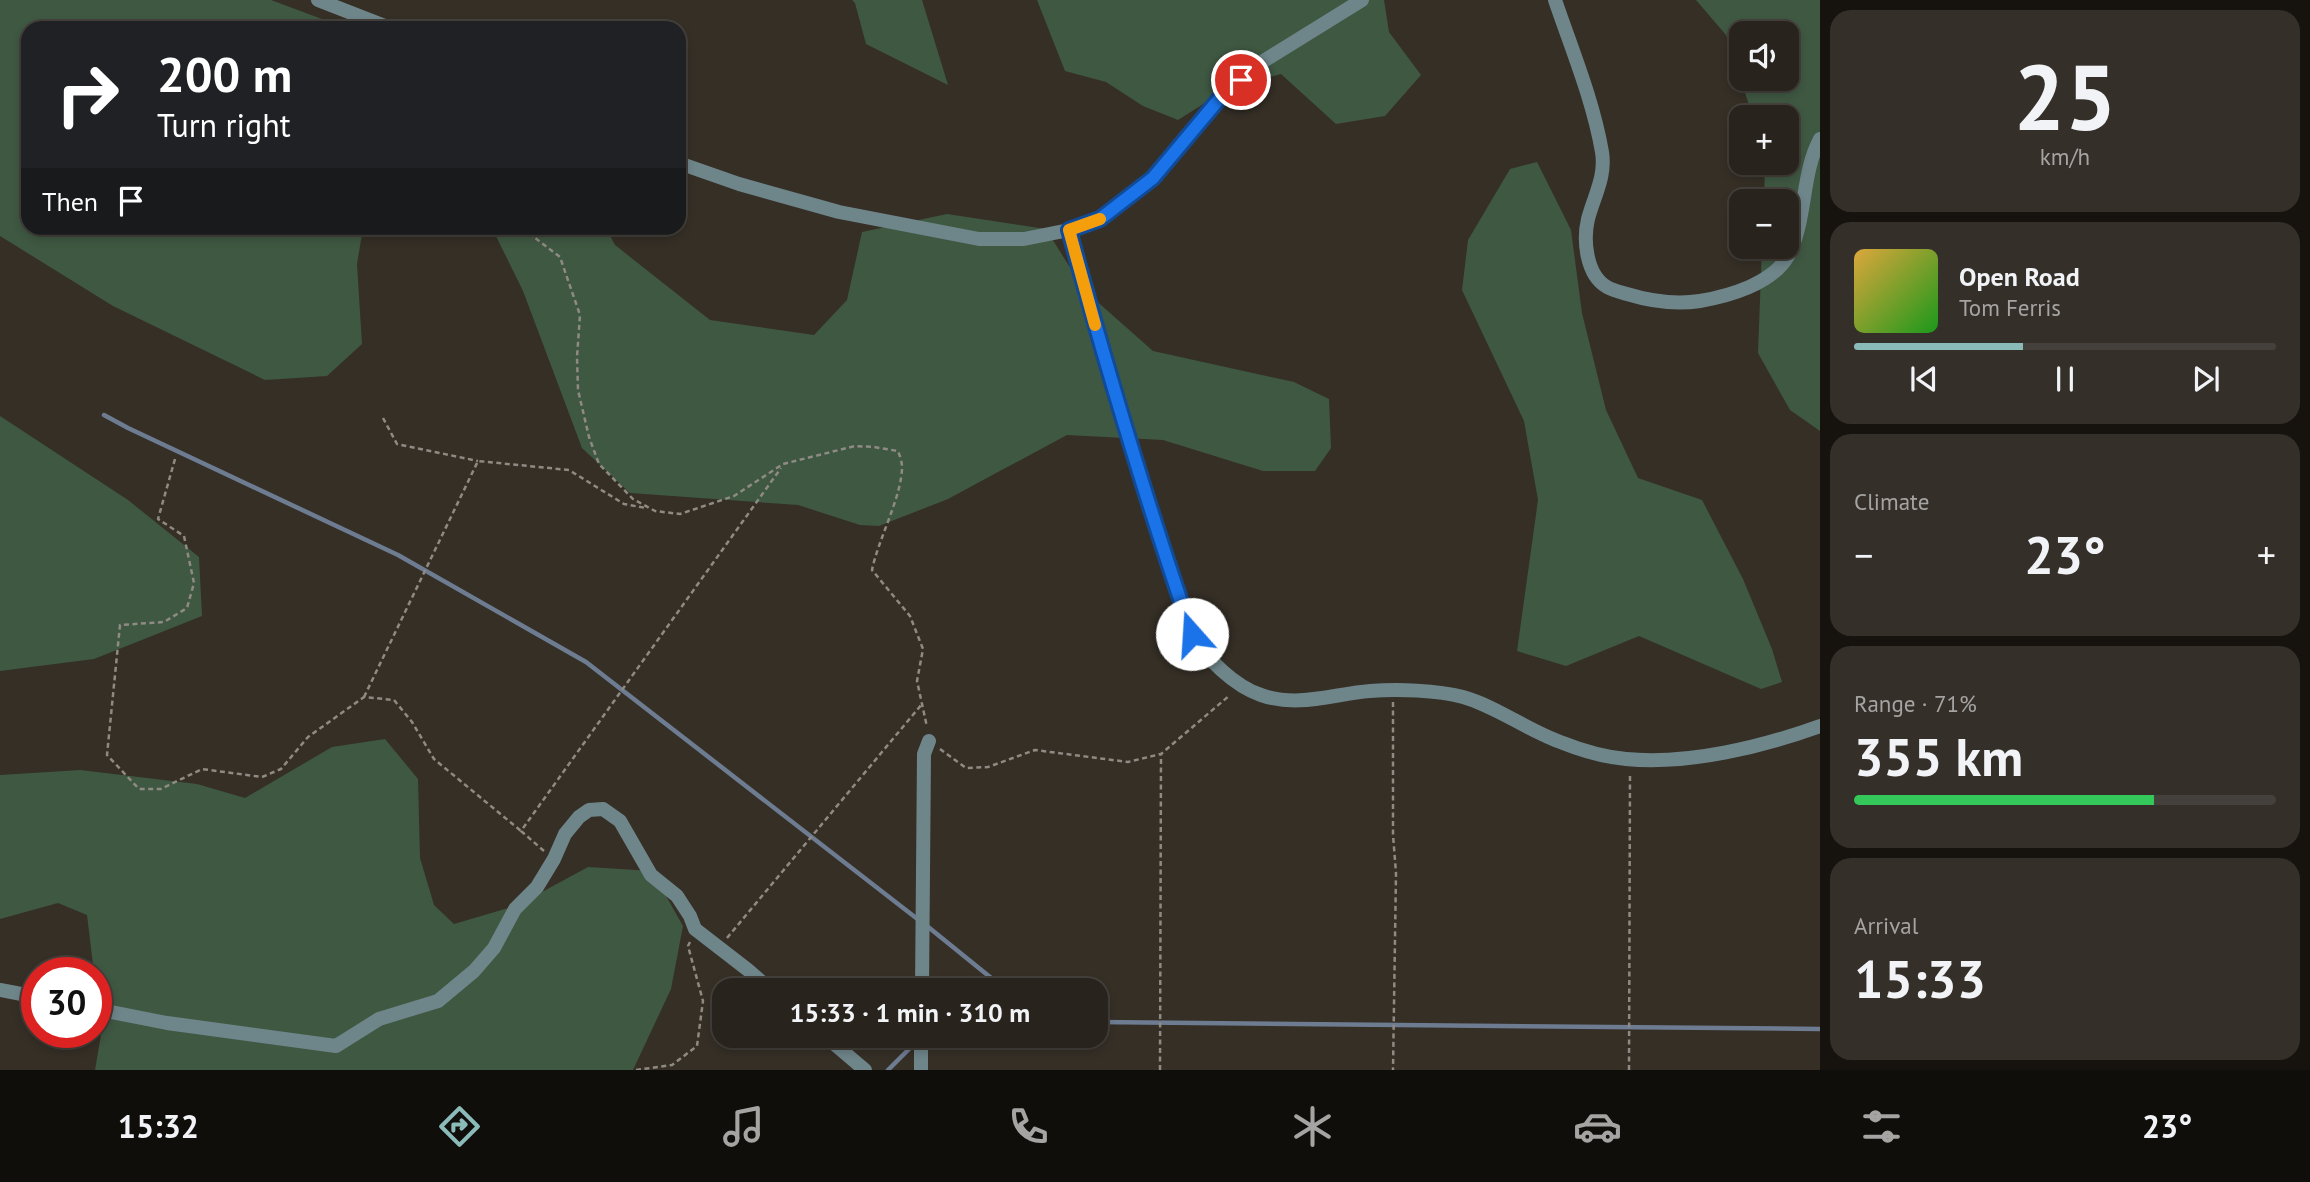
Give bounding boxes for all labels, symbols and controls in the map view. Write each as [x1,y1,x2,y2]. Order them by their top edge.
map controls [1729,21,1799,259]
button: sound [1729,21,1799,91]
text: 25 [2013,37,2117,155]
text: 200 m [157,42,292,106]
icon: right [42,49,133,140]
pin [1211,50,1271,110]
icon: arrive [1222,61,1260,99]
text: Turn right [157,104,291,146]
button: + [1729,105,1799,175]
text: km/h [2040,142,2090,171]
icon: arrive [112,182,150,220]
text: Then [42,185,98,218]
button: − [1729,189,1799,259]
text: Open Road [1959,260,2080,293]
text: Tom Ferris [1959,293,2061,322]
icon: previous [1905,360,1943,398]
icon: pause [2046,360,2084,398]
icon: next [2187,360,2225,398]
text: Climate [1854,487,1929,516]
text: 23° [2024,521,2106,588]
text: − [1854,530,1873,579]
text: + [2257,530,2276,579]
position arrow [1155,597,1229,671]
text: Range · 71% [1854,689,1977,718]
text: 355 km [1854,723,2023,790]
text: Arrival [1854,911,1918,940]
text: 15:33 [1854,945,1986,1012]
speed limit sign: 30 [21,957,112,1048]
text: 15:33 · 1 min · 310 m [790,996,1030,1029]
icon: directions [435,1102,484,1151]
icon: music [719,1102,768,1151]
icon: phone [1004,1102,1053,1151]
icon: climate [1288,1102,1337,1151]
icon: car [1573,1102,1622,1151]
icon: filters [1857,1102,1906,1151]
text: 15:32 [118,1105,199,1147]
text: 23° [2142,1105,2192,1147]

